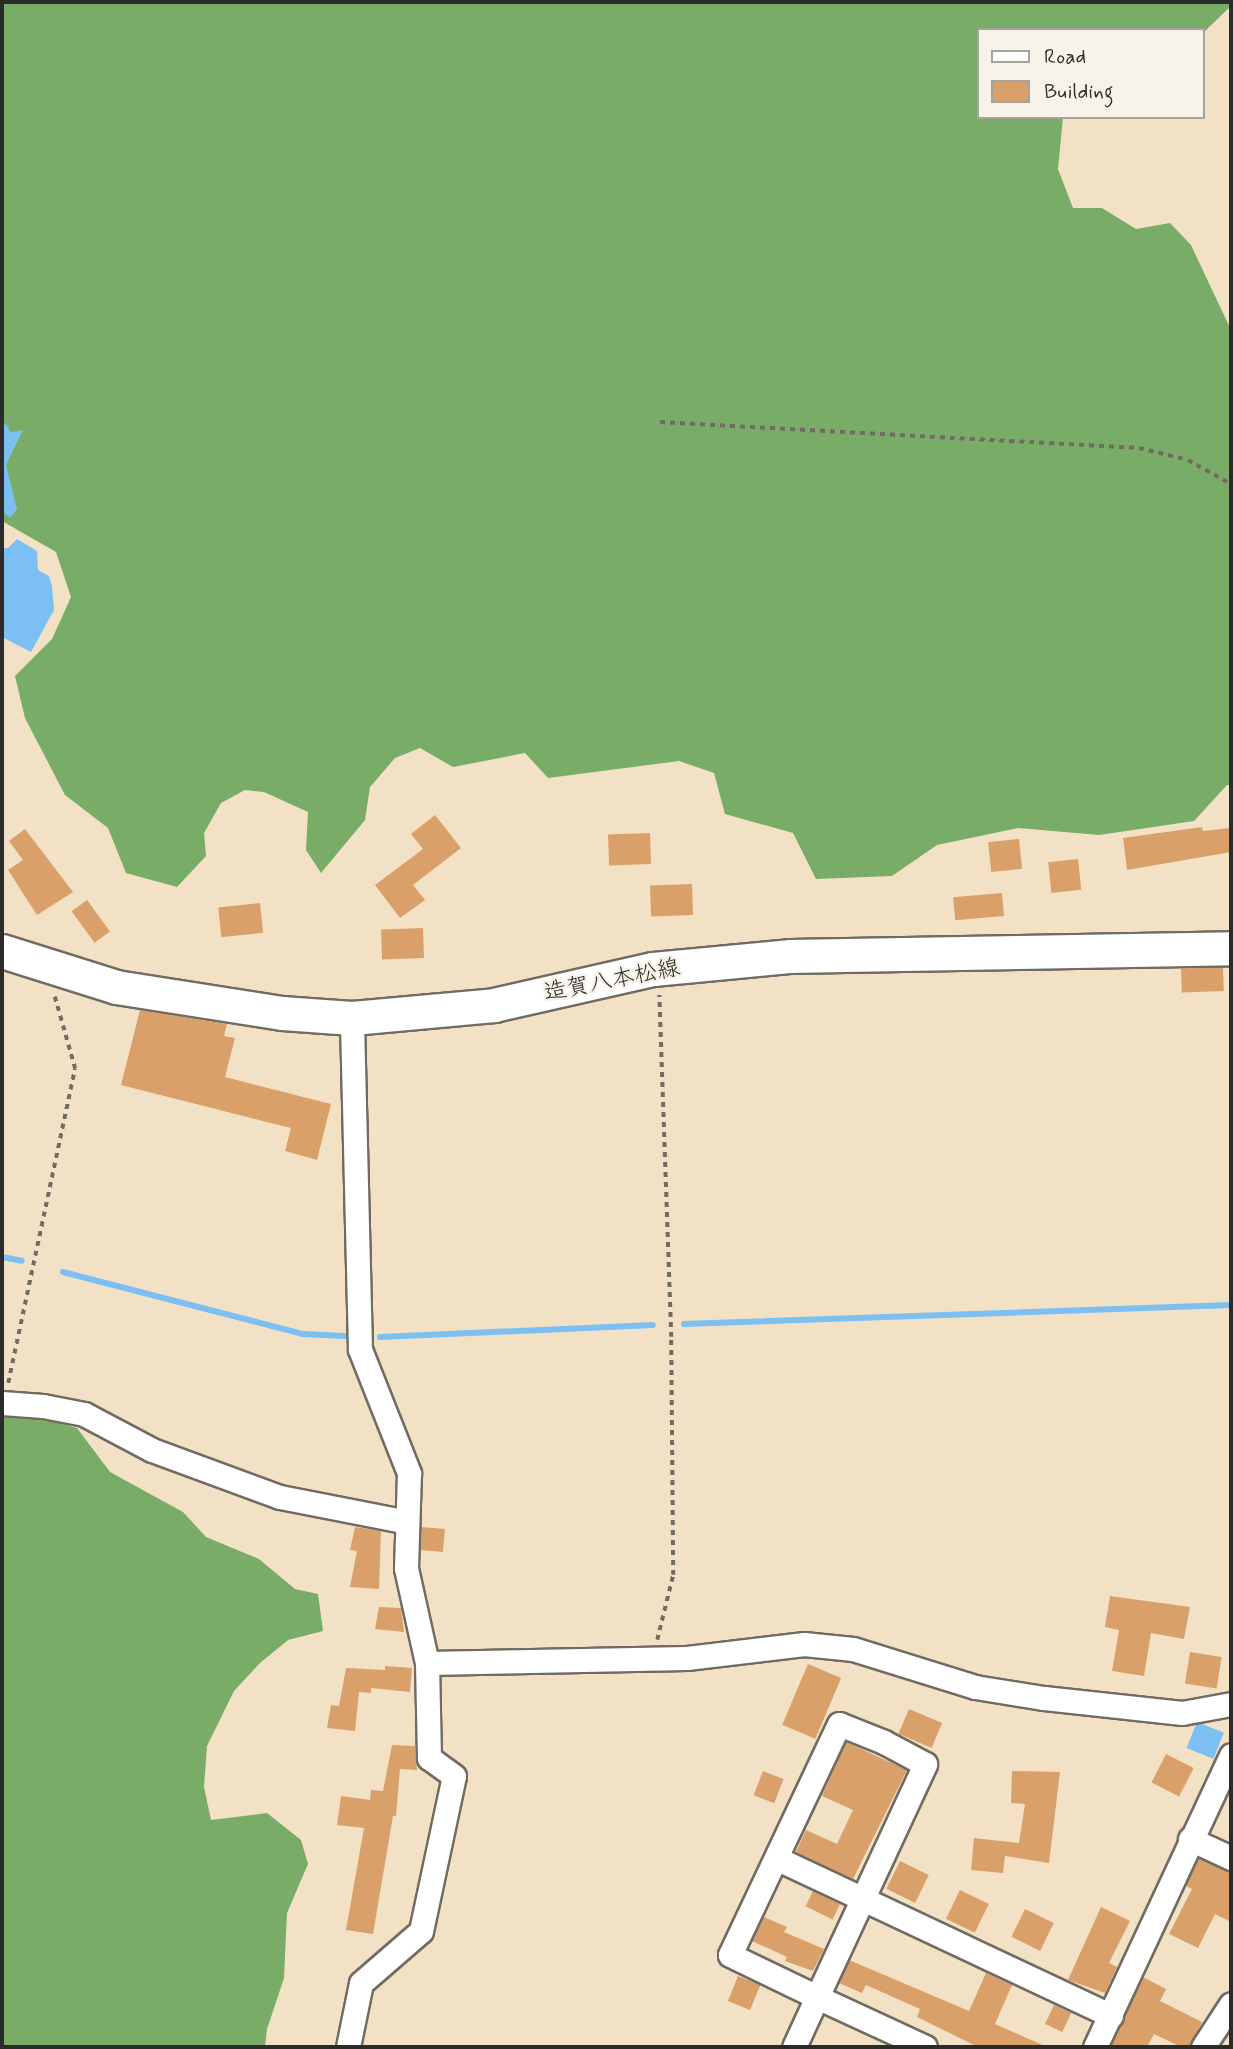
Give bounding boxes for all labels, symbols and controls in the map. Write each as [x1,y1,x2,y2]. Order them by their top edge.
legend [978,28,1205,119]
text: Road [1044,43,1086,71]
text: Building [1044,78,1114,106]
street label: 造賀八本松線 [542,954,682,1008]

